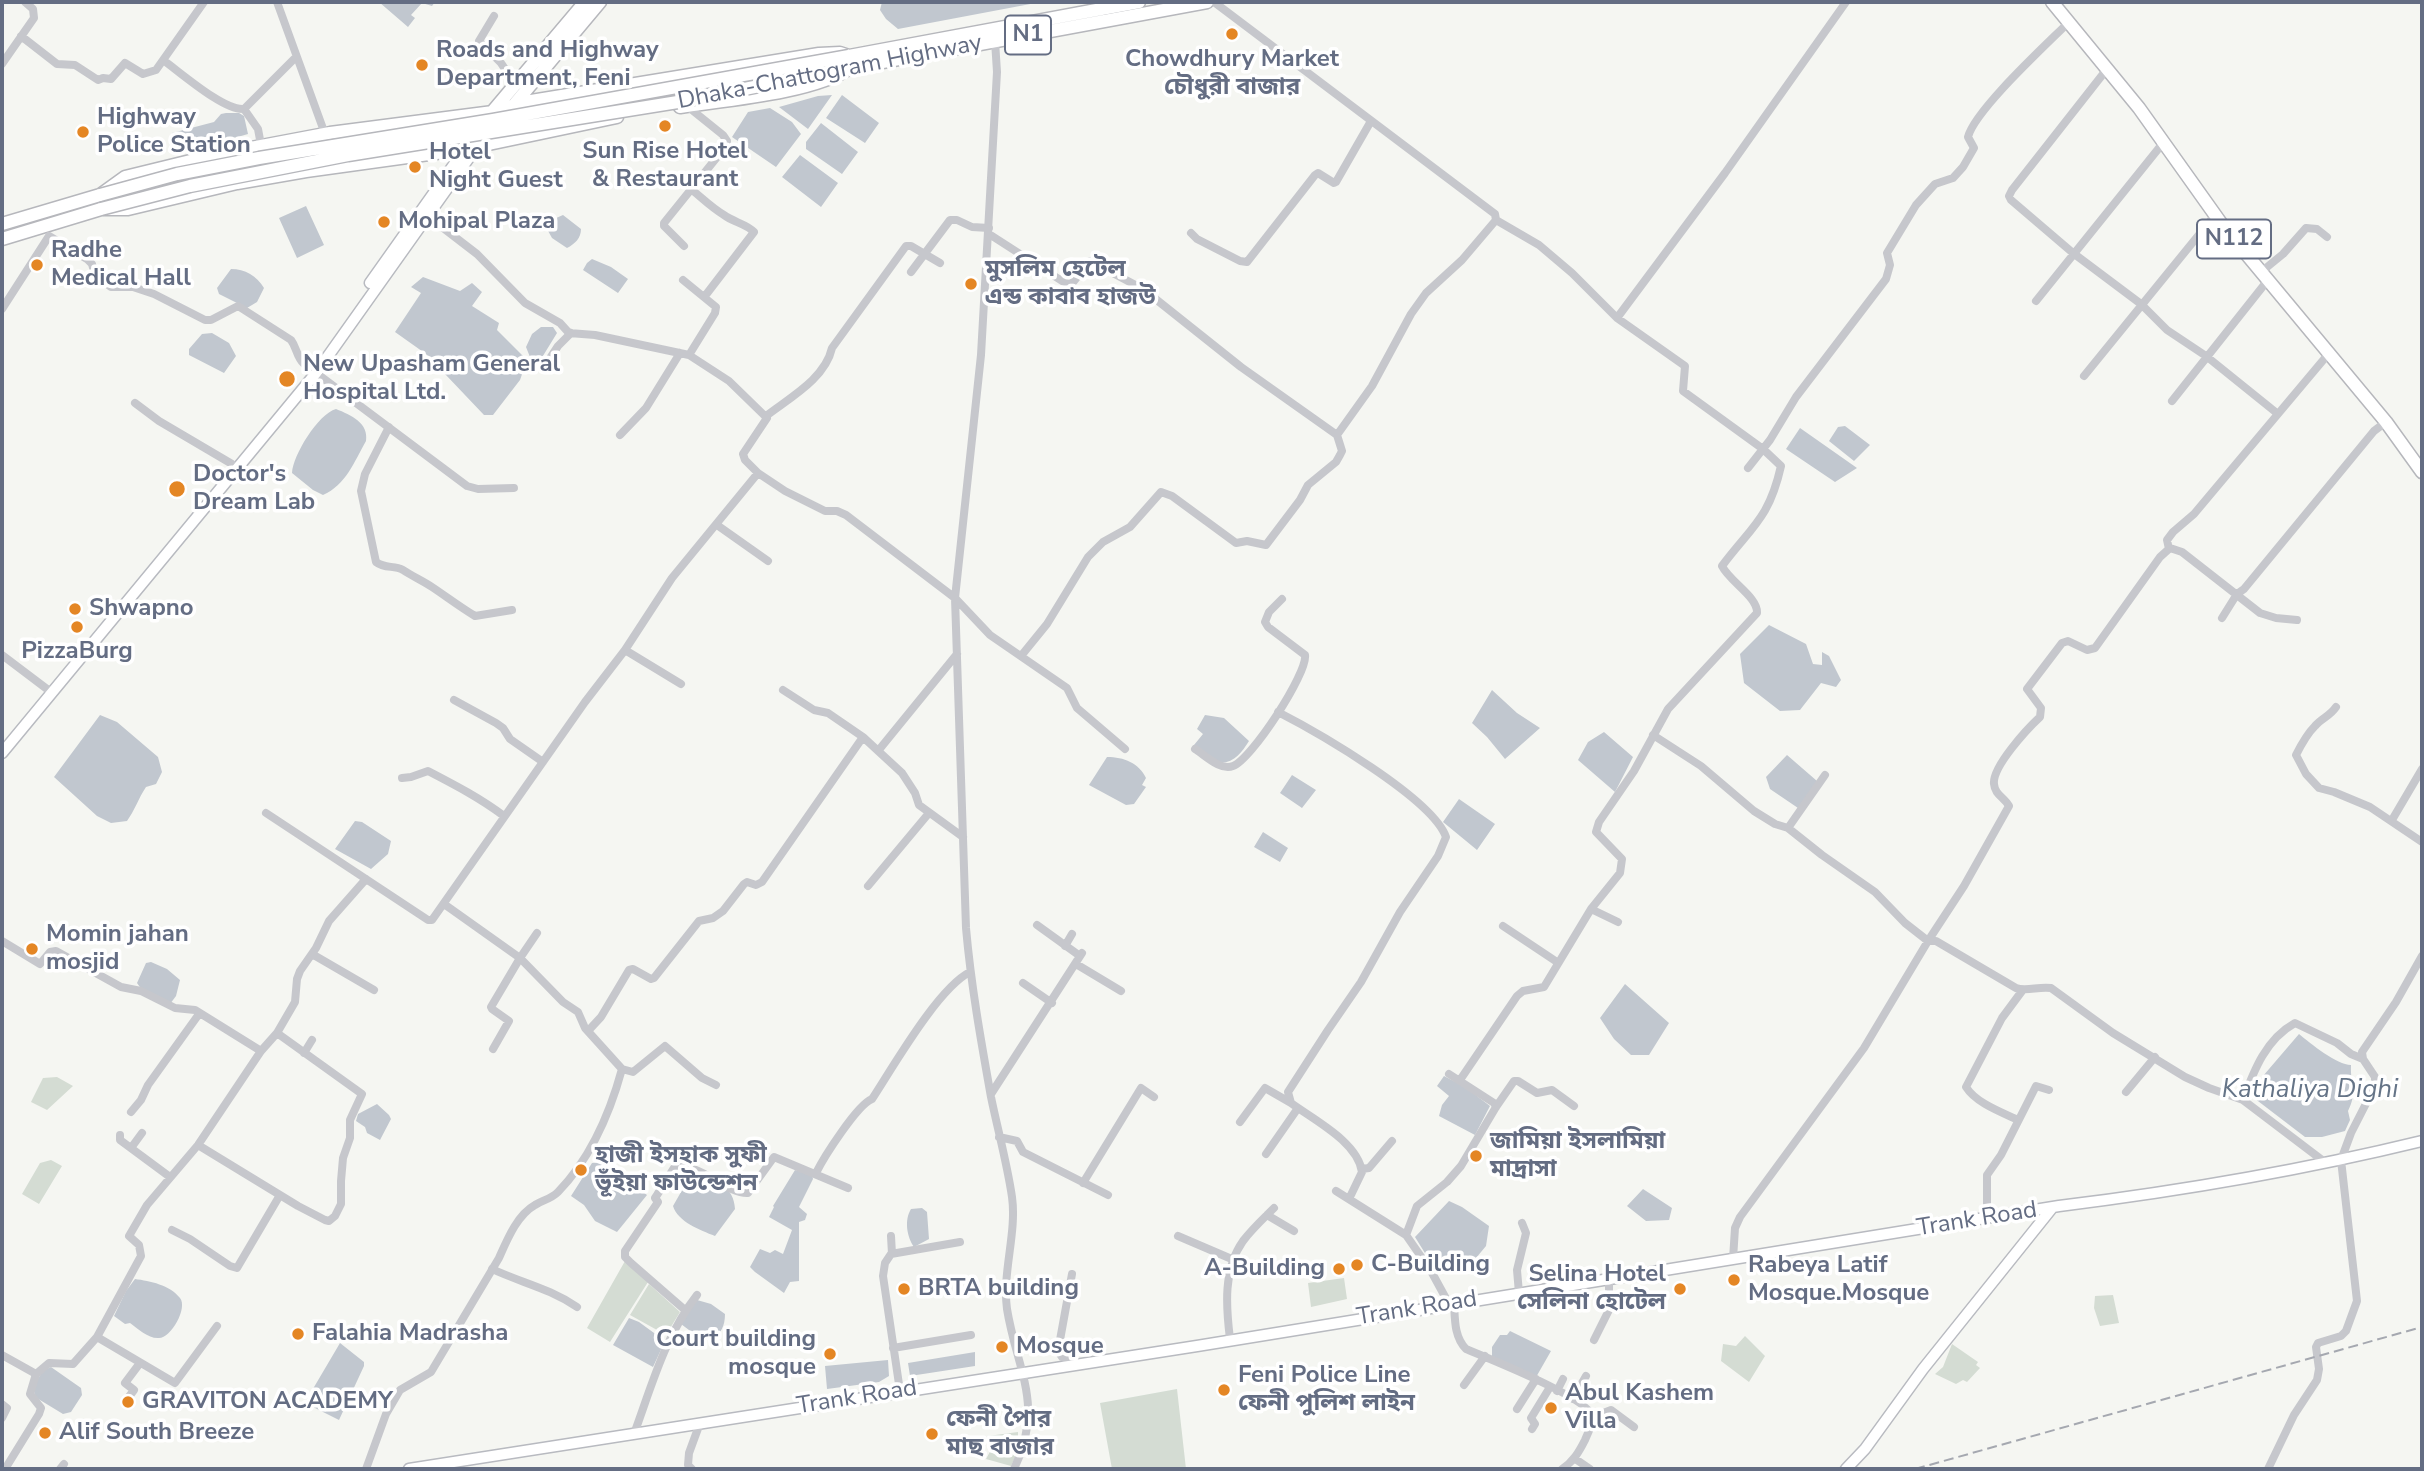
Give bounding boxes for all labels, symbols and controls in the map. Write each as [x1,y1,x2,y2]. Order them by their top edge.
road number: N1 [1005,16,1051,54]
marker: Chowdhury Market চৌধুরী বাজার [1224,26,1240,42]
street label: Dhaka-Chattogram Highway [675,29,985,117]
place label: Roads and Highway Department, Feni [436,37,659,93]
place label: Chowdhury Market চৌধুরী বাজার [1125,46,1339,102]
marker: Roads and Highway Department, Feni [414,57,430,73]
place label: Highway Police Station [97,104,251,160]
marker: Sun Rise Hotel & Restaurant [657,118,673,134]
marker: Highway Police Station [75,124,91,140]
place label: Sun Rise Hotel & Restaurant [582,138,748,194]
place label: Hotel Night Guest [429,139,563,195]
marker: Hotel Night Guest [407,159,423,175]
place label: Mohipal Plaza [398,208,555,236]
marker: Mohipal Plaza [376,214,392,230]
road number: N112 [2197,220,2271,258]
place label: Radhe Medical Hall [51,237,191,293]
place label: মুসলিম হেটেল এন্ড কাবাব হাজউ [985,256,1156,312]
marker: Radhe Medical Hall [29,257,45,273]
marker: মুসলিম হেটেল এন্ড কাবাব হাজউ [963,276,979,292]
place label: New Upasham General Hospital Ltd. [303,351,560,407]
marker: New Upasham General Hospital Ltd. [277,369,297,389]
place label: Doctor's Dream Lab [193,461,315,517]
marker: Doctor's Dream Lab [167,479,187,499]
place label: Shwapno [89,595,194,623]
marker: Shwapno [67,601,83,617]
marker: PizzaBurg [69,619,85,635]
place label: PizzaBurg [21,638,133,666]
place label: Momin jahan mosjid [46,921,189,977]
marker: Momin jahan mosjid [24,941,40,957]
water label: Kathaliya Dighi [2222,1075,2398,1107]
place label: জামিয়া ইসলামিয়া মাদ্রাসা [1490,1128,1665,1184]
place label: হাজী ইসহাক সুফী ভূঁইয়া ফাউন্ডেশন [595,1142,767,1198]
marker: জামিয়া ইসলামিয়া মাদ্রাসা [1468,1148,1484,1164]
marker: হাজী ইসহাক সুফী ভূঁইয়া ফাউন্ডেশন [573,1162,589,1178]
street label: Trank Road [1915,1196,2039,1244]
place label: C-Building [1371,1251,1490,1279]
place label: Rabeya Latif Mosque.Mosque [1748,1252,1929,1308]
place label: A-Building [1204,1255,1325,1283]
marker: C-Building [1349,1257,1365,1273]
marker: A-Building [1331,1261,1347,1277]
place label: Selina Hotel সেলিনা হোটেল [1517,1261,1666,1317]
marker: Rabeya Latif Mosque.Mosque [1726,1272,1742,1288]
place label: BRTA building [918,1275,1079,1303]
marker: BRTA building [896,1281,912,1297]
marker: Selina Hotel সেলিনা হোটেল [1672,1281,1688,1297]
street label: Trank Road [1355,1285,1479,1333]
place label: Falahia Madrasha [312,1320,508,1348]
marker: Falahia Madrasha [290,1326,306,1342]
place label: Court building mosque [656,1326,816,1382]
place label: Mosque [1016,1333,1104,1361]
marker: Mosque [994,1339,1010,1355]
marker: Court building mosque [822,1346,838,1362]
place label: Feni Police Line ফেনী পুলিশ লাইন [1238,1362,1415,1418]
street label: Trank Road [795,1374,919,1422]
place label: Abul Kashem Villa [1565,1380,1714,1436]
marker: Feni Police Line ফেনী পুলিশ লাইন [1216,1382,1232,1398]
place label: GRAVITON ACADEMY [142,1388,393,1416]
marker: GRAVITON ACADEMY [120,1394,136,1410]
marker: Abul Kashem Villa [1543,1400,1559,1416]
place label: ফেনী পৈার মাছ বাজার [946,1406,1054,1462]
place label: Alif South Breeze [59,1419,254,1447]
marker: Alif South Breeze [37,1425,53,1441]
marker: ফেনী পৈার মাছ বাজার [924,1426,940,1442]

